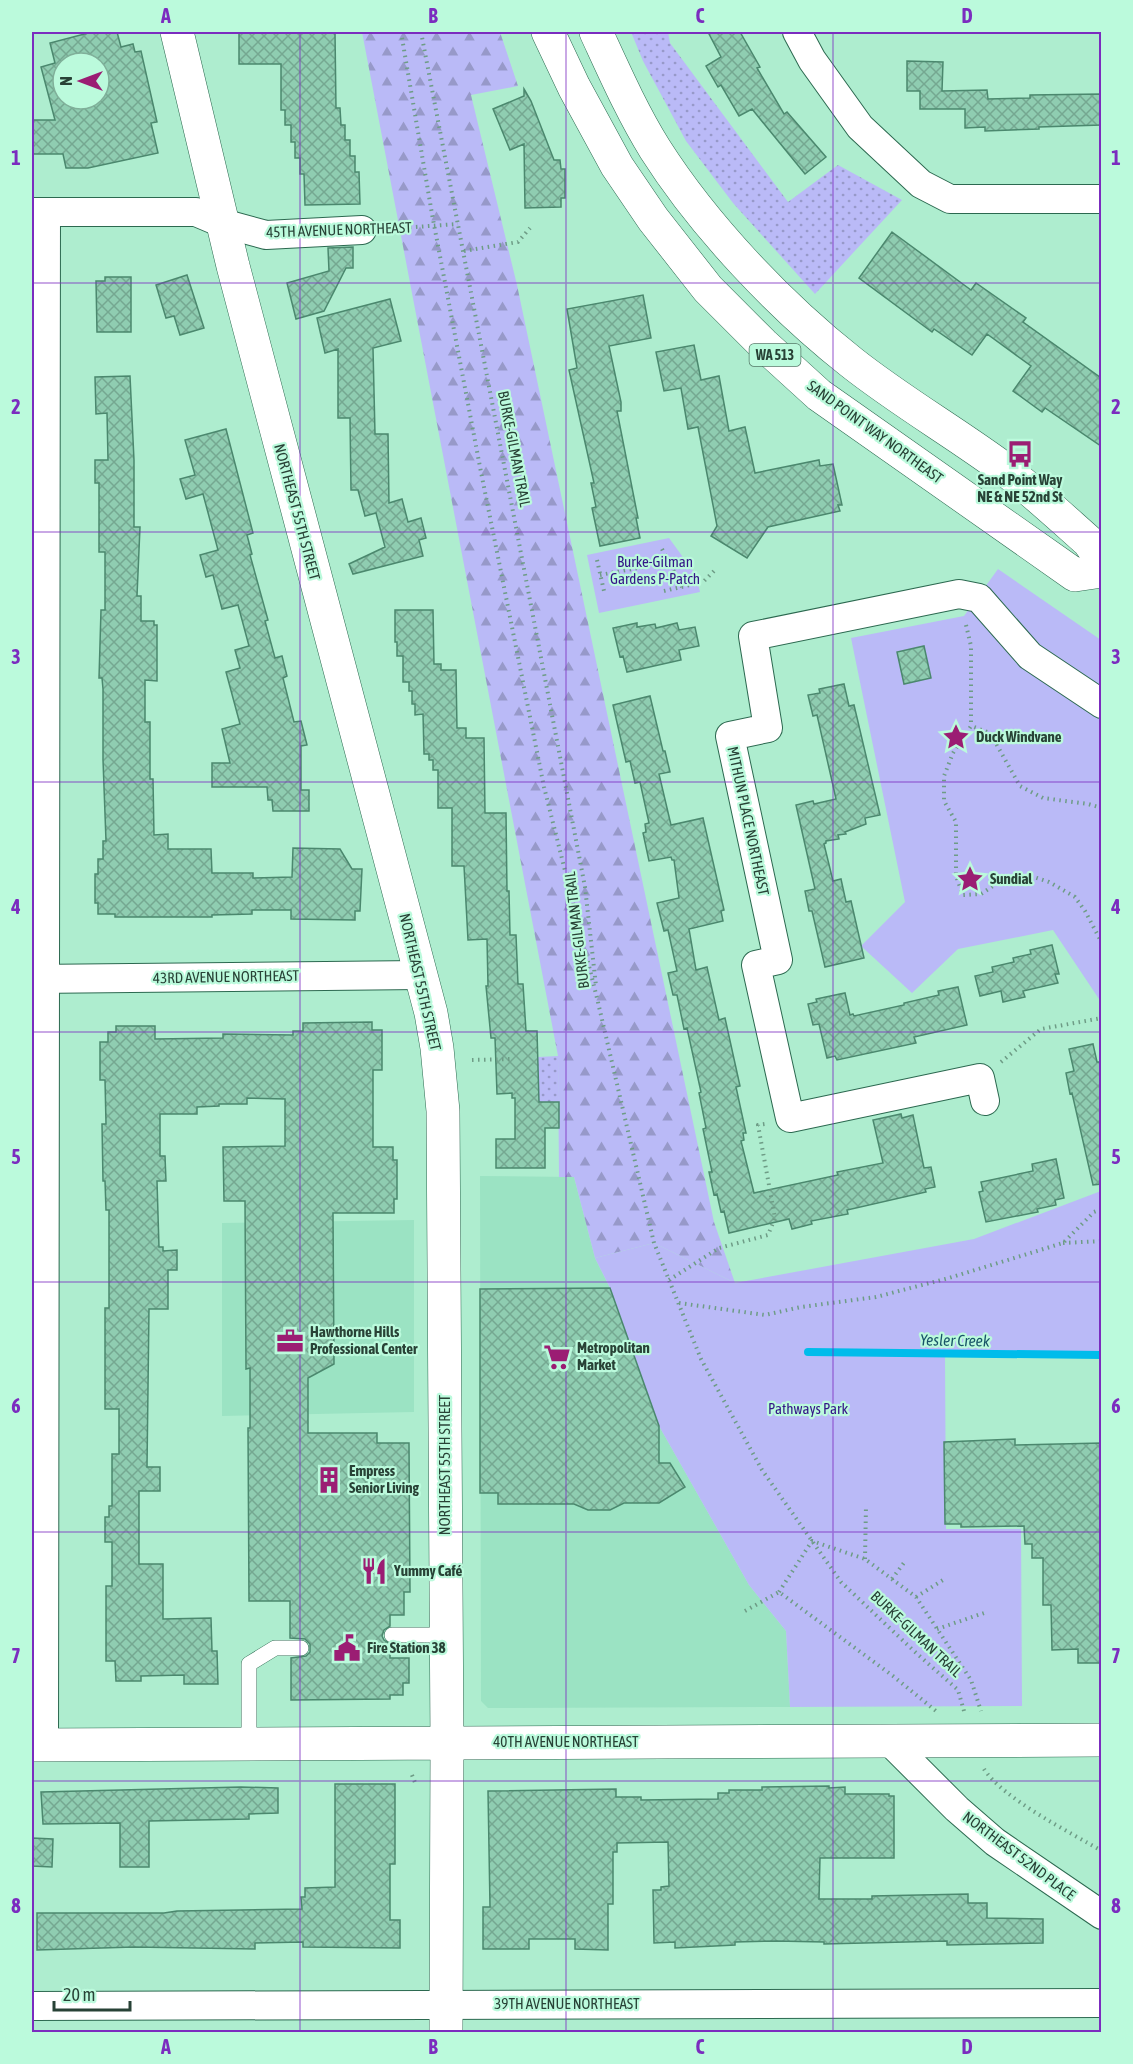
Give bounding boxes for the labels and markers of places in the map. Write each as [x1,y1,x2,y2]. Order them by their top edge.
bus stop icon: Sand Point Way NE & NE 52nd St [1005,439,1035,469]
place label: Sand Point Way NE & NE 52nd St [977,471,1063,505]
place icon: Duck Windvane [941,722,971,752]
place label: Duck Windvane [976,728,1062,745]
place icon: Sundial [955,864,985,894]
place label: Sundial [990,870,1033,887]
place label: Hawthorne Hills Professional Center [310,1323,418,1357]
office icon: Hawthorne Hills Professional Center [275,1326,305,1356]
place label: Metropolitan Market [577,1339,650,1373]
supermarket icon: Metropolitan Market [542,1342,572,1372]
place label: Empress Senior Living [349,1462,420,1496]
building icon: Empress Senior Living [314,1465,344,1495]
restaurant icon: Yummy Café [359,1556,389,1586]
place label: Yummy Café [393,1562,463,1579]
public building icon: Fire Station 38 [332,1633,362,1663]
place label: Fire Station 38 [367,1639,446,1656]

